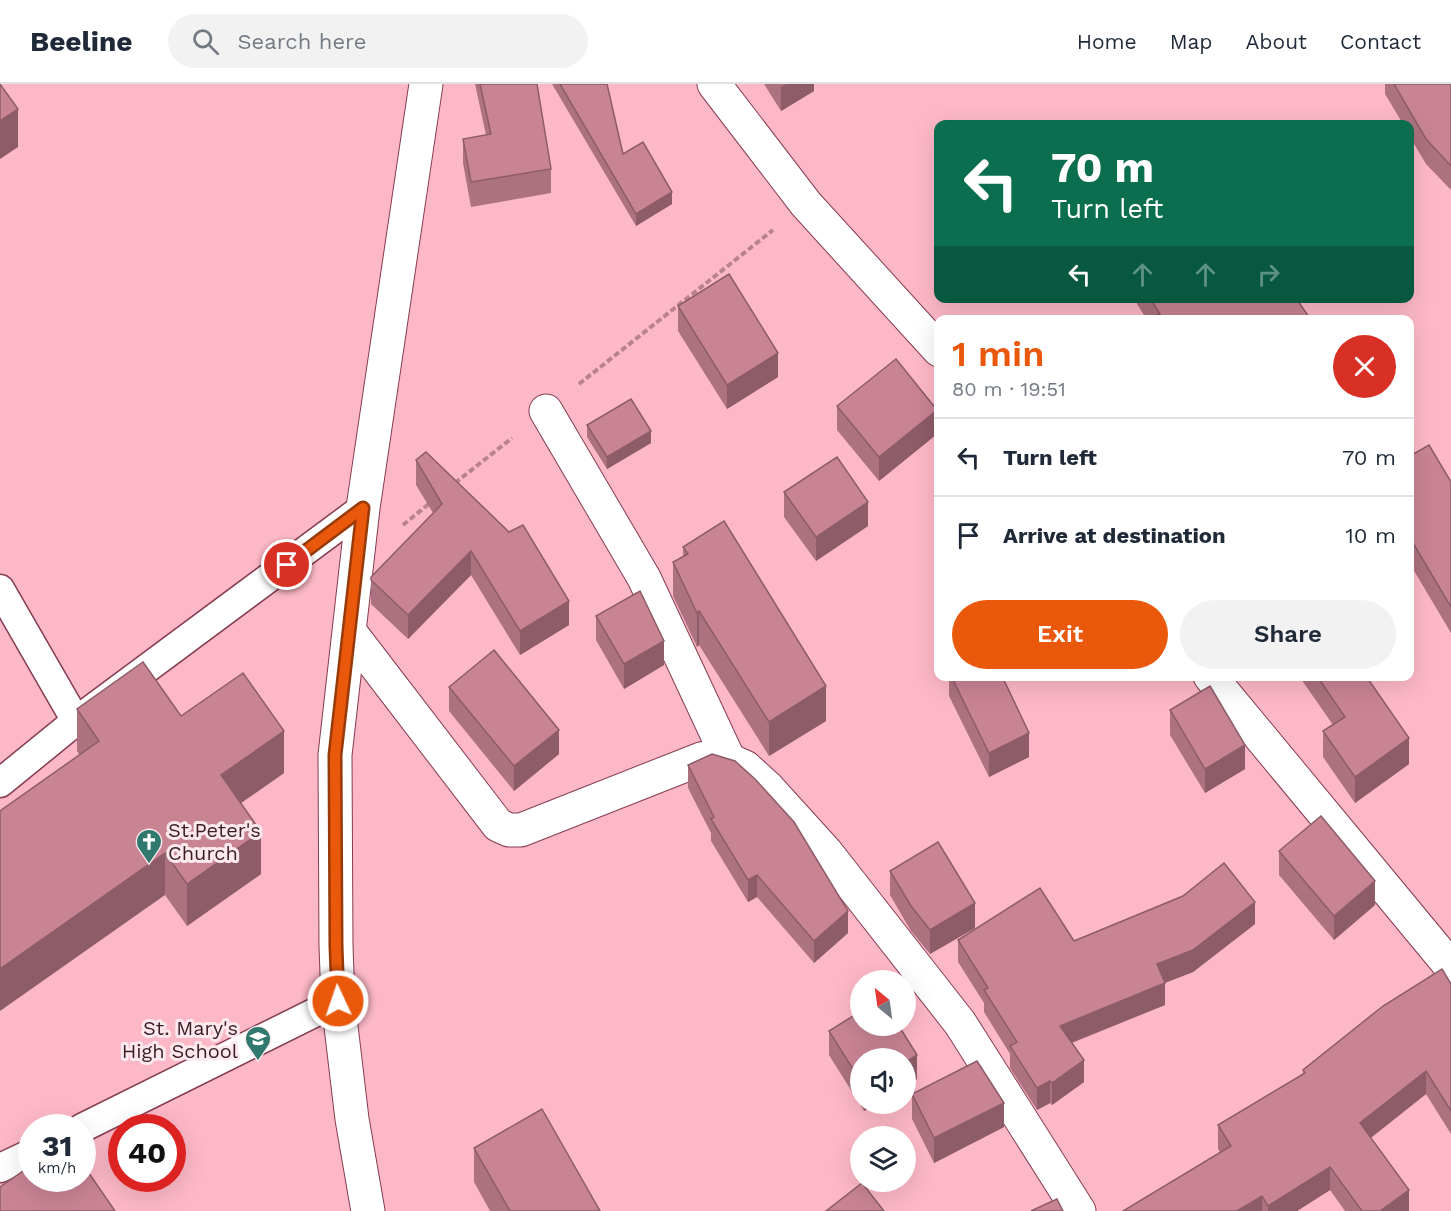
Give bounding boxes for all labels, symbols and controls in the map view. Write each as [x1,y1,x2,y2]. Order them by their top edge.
search box [168,14,588,68]
text: Beeline [30,25,132,58]
icon: search [189,25,222,58]
text: Search here [237,29,366,54]
text: Home [1077,29,1137,54]
text: Map [1170,29,1213,54]
text: About [1246,29,1307,54]
text: Contact [1340,29,1421,54]
text: 70 m [1051,143,1154,192]
icon: left [952,144,1030,222]
text: Turn left [1051,193,1163,225]
icon: left [1063,258,1096,291]
icon: ahead [1126,258,1159,291]
icon: ahead [1189,258,1222,291]
icon: right [1252,258,1285,291]
text: 1 min [952,333,1044,375]
button: close [1333,335,1396,398]
text: 80 m · 19:51 [952,377,1066,401]
icon: left [952,441,985,474]
text: Turn left [1003,445,1097,470]
text: 70 m [1342,445,1396,470]
icon: arrive [952,519,985,552]
text: Arrive at destination [1003,523,1226,548]
text: 10 m [1345,523,1396,548]
pin [261,539,312,590]
icon: arrive [270,548,303,581]
button: Exit [952,600,1168,669]
button: Share [1180,600,1396,669]
place label: St.Peter's Church [168,818,261,865]
church icon: St.Peter's Church [134,827,164,865]
position arrow [306,969,370,1033]
north arrow [850,970,916,1036]
map controls [850,970,916,1192]
place label: St. Mary's High School [122,1016,238,1063]
school or university icon: St. Mary's High School [243,1024,273,1062]
button: sound [850,1048,916,1114]
speed limit sign: 40 [108,1114,186,1192]
button: layers [850,1126,916,1192]
text: 31 [42,1128,72,1163]
text: km/h [38,1159,76,1177]

